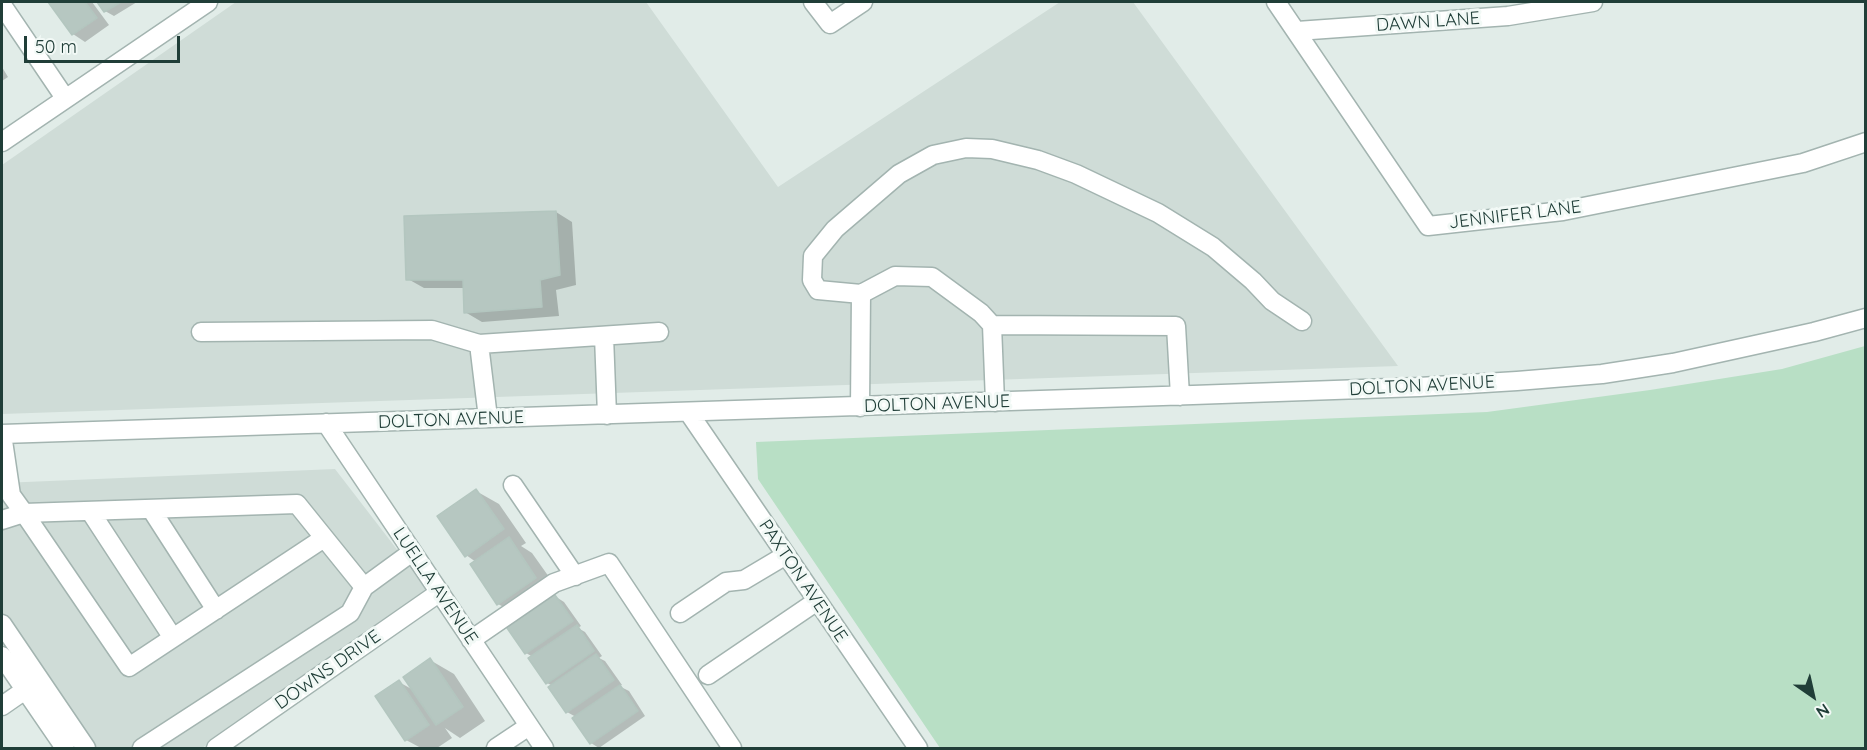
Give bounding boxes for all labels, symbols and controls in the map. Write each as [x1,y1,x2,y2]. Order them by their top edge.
street label: DAWN LANE [1375,8,1481,36]
scale bar [27,24,183,62]
text: 50 m [35,35,77,58]
street label: JENNIFER LANE [1448,196,1582,234]
street label: DOLTON AVENUE [1349,371,1495,401]
street label: DOLTON AVENUE [864,391,1010,417]
street label: DOLTON AVENUE [378,407,524,433]
street label: PAXTON AVENUE [754,516,852,646]
street label: LUELLA AVENUE [388,523,482,649]
street label: DOWNS DRIVE [271,626,385,714]
north arrow [1783,666,1843,726]
text: N [1813,699,1834,722]

